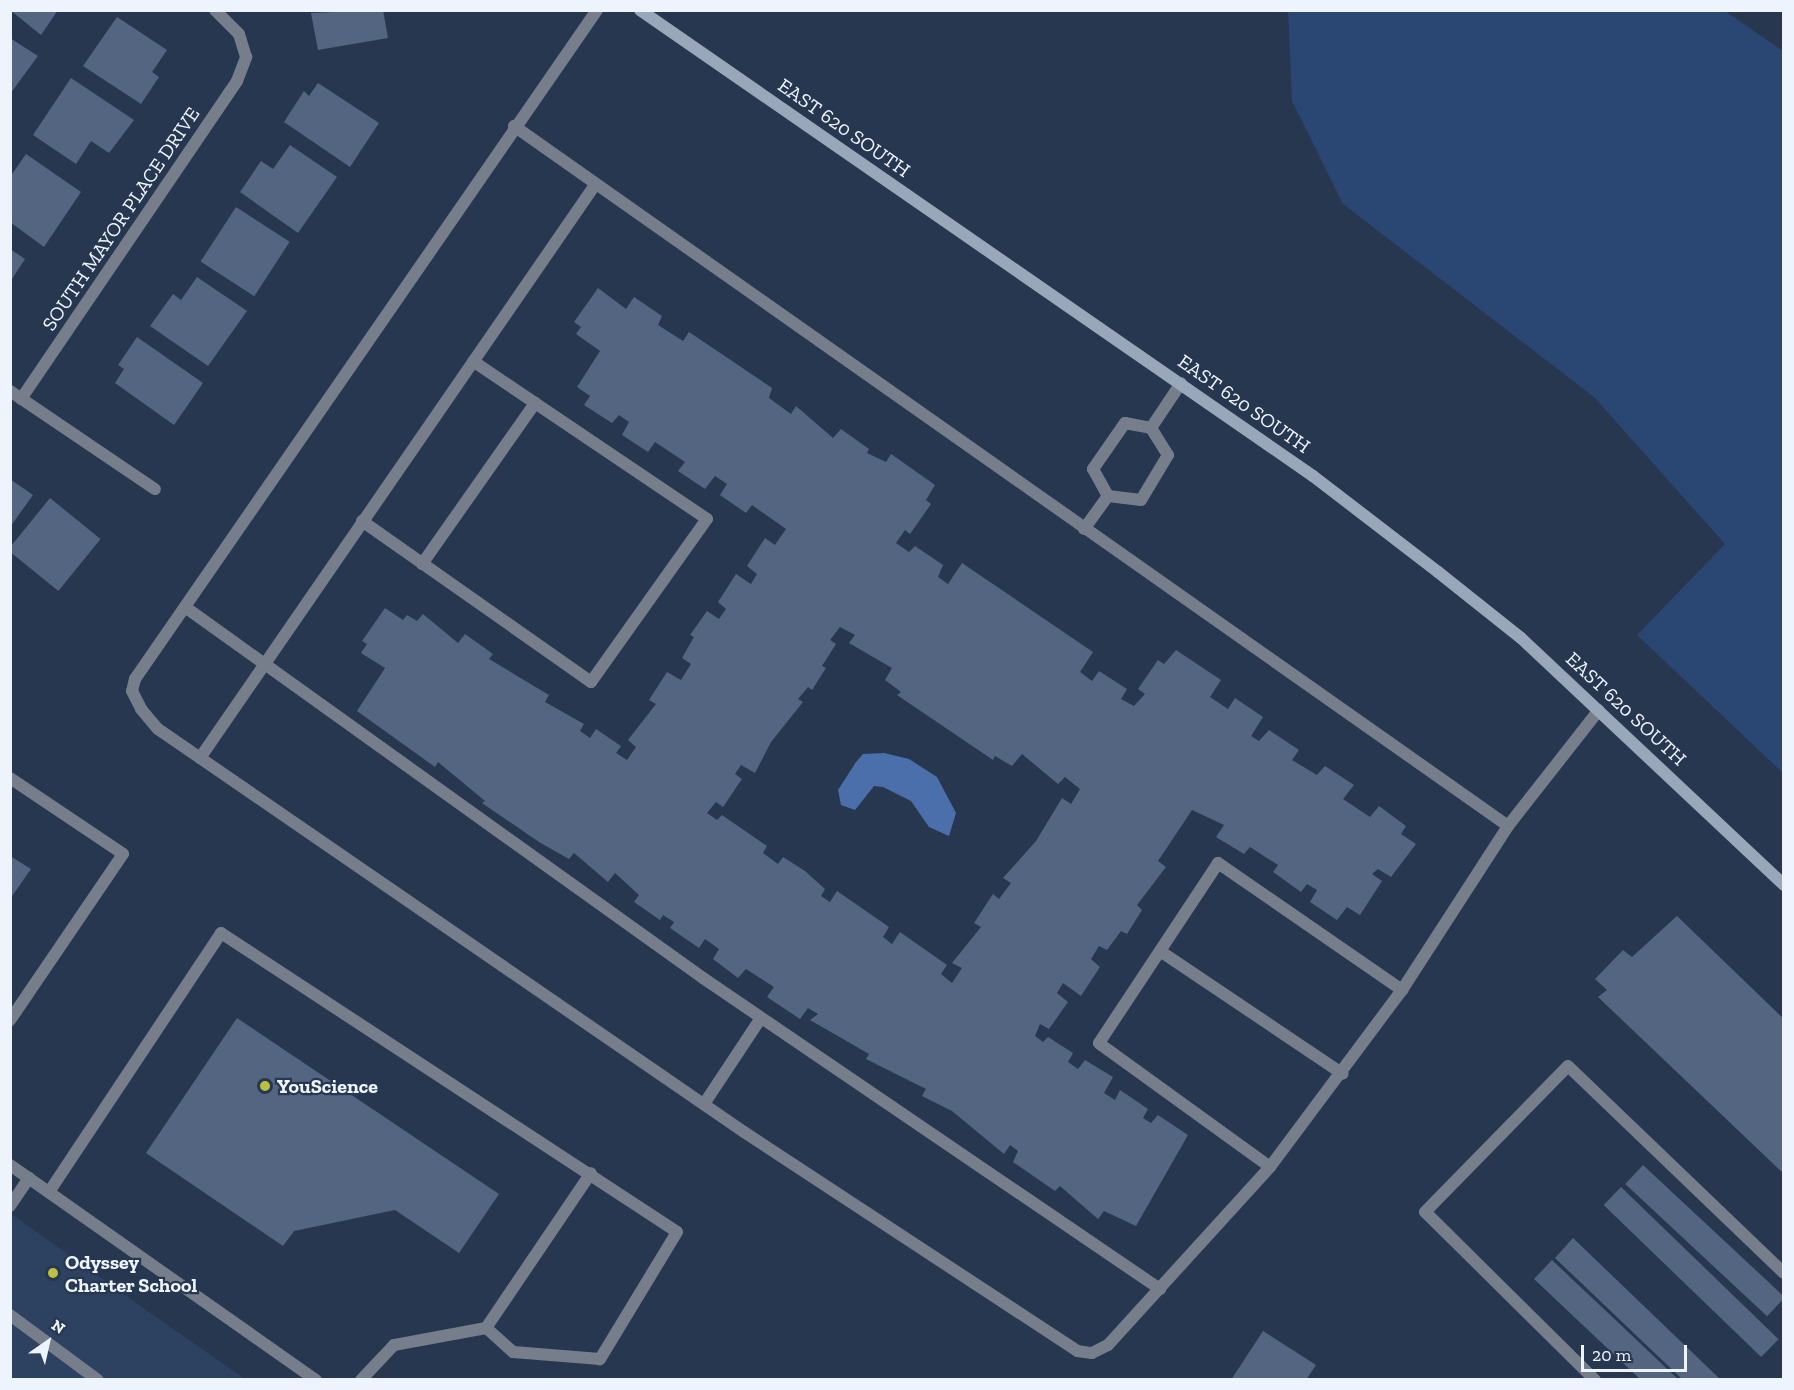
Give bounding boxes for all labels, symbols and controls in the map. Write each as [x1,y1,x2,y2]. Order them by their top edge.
street label: EAST 620 SOUTH [773,73,915,183]
street label: SOUTH MAYOR PLACE DRIVE [37,103,205,335]
street label: EAST 620 SOUTH [1173,349,1315,459]
street label: EAST 620 SOUTH [1561,647,1691,771]
place label: YouScience [277,1074,378,1098]
marker: YouScience [258,1079,272,1093]
place label: Odyssey Charter School [65,1250,197,1297]
marker: Odyssey Charter School [46,1266,60,1280]
north arrow [18,1312,78,1372]
text: N [48,1315,69,1338]
scale bar [1584,1333,1690,1371]
text: 20 m [1592,1344,1631,1366]

